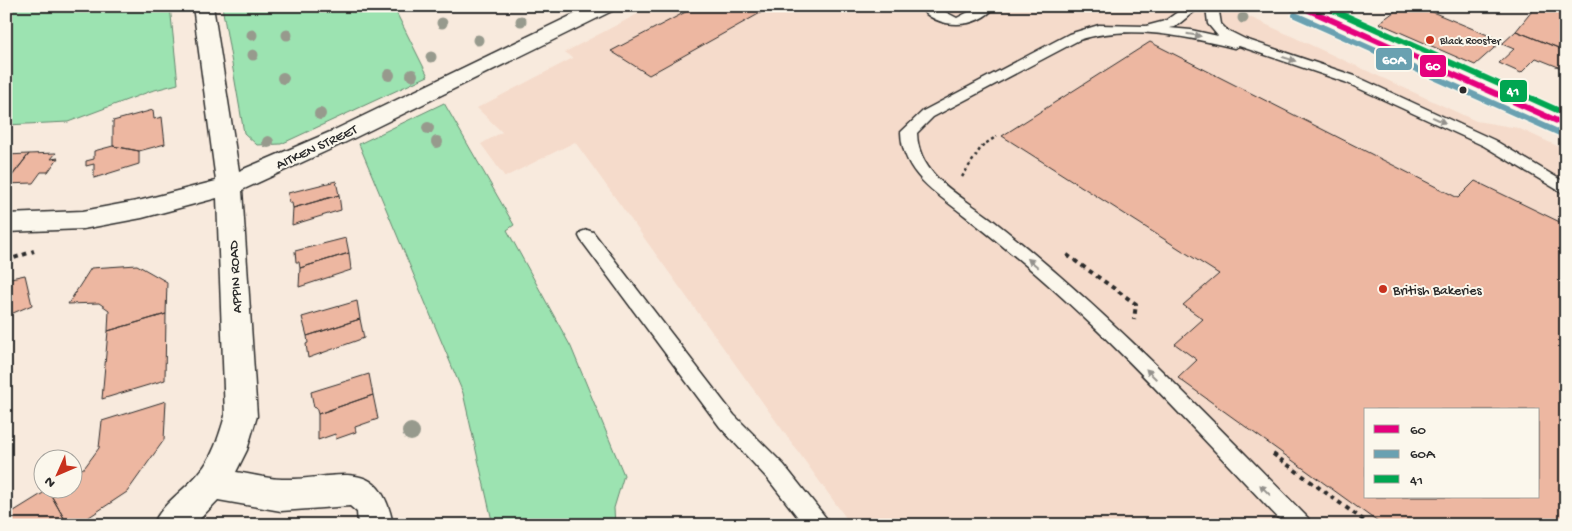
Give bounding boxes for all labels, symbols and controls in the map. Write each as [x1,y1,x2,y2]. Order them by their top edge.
one-way arrow [1187,31,1202,39]
marker: Black Rooster [1424,34,1436,46]
place label: Black Rooster [1439,36,1502,48]
line badge: 60A [1375,47,1413,71]
text: 60A [1382,53,1407,70]
line badge: 60 [1419,54,1447,78]
one-way arrow [1282,55,1297,63]
text: 60 [1425,59,1441,76]
line badge: 41 [1499,79,1528,103]
text: 41 [1506,84,1519,101]
unlabelled marker [1458,85,1468,95]
one-way arrow [1432,116,1446,124]
street label: AITKEN STREET [274,122,361,175]
street label: APPIN ROAD [226,239,247,314]
one-way arrow [1027,257,1040,268]
marker: British Bakeries [1377,283,1389,295]
place label: British Bakeries [1392,283,1483,300]
one-way arrow [1146,368,1158,380]
legend [1364,408,1540,498]
text: 60 [1410,422,1427,440]
text: 60A [1410,446,1436,464]
north arrow [32,448,82,498]
text: N [41,472,60,491]
text: 41 [1410,472,1423,490]
one-way arrow [1260,484,1272,496]

